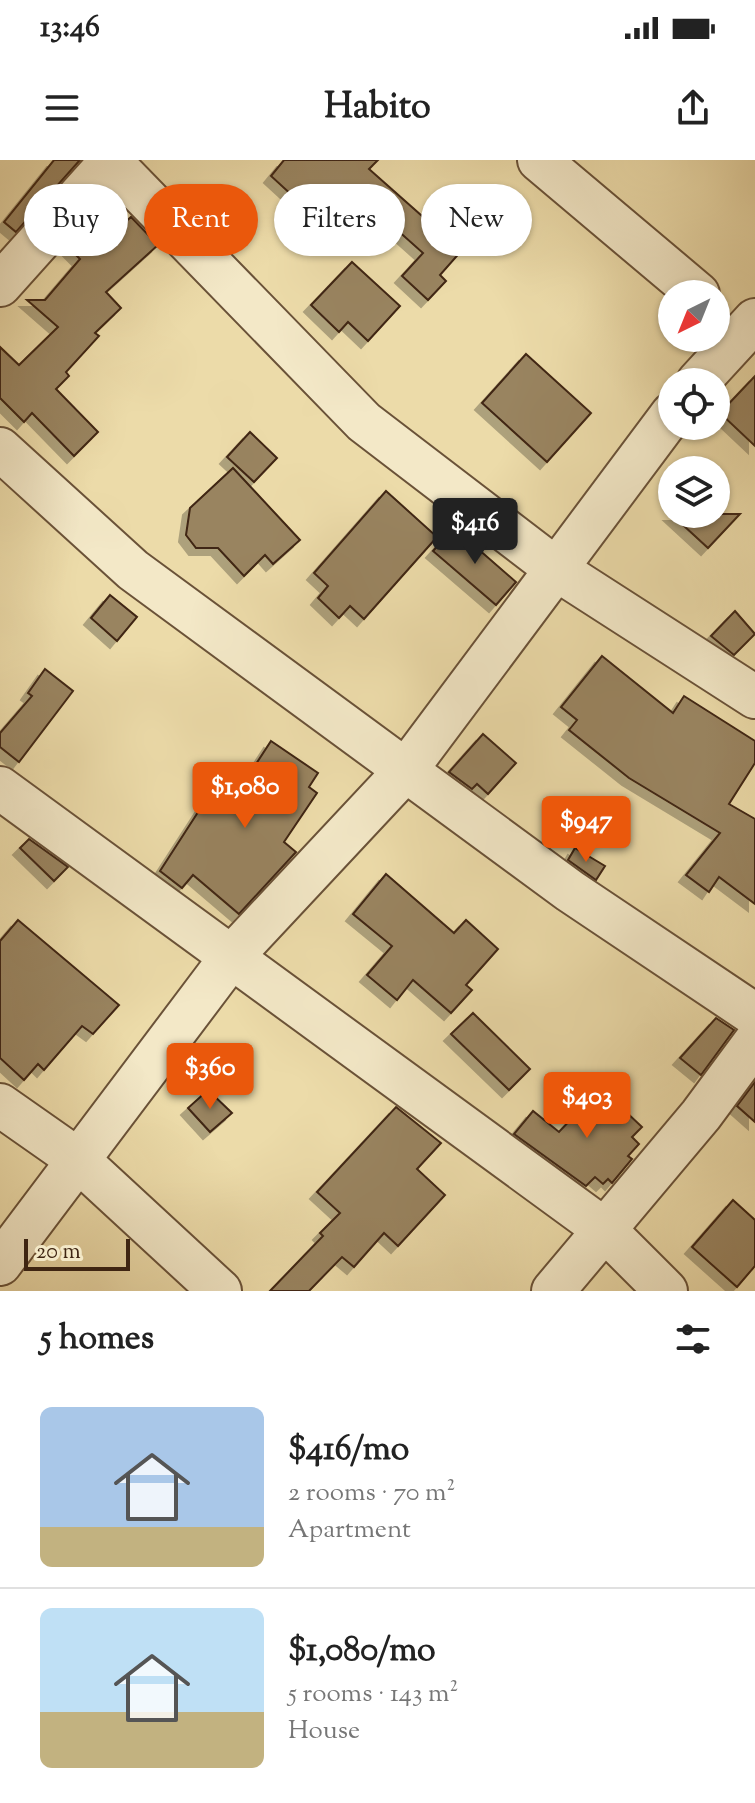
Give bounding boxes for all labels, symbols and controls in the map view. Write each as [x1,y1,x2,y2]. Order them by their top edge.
text: 13:46 [40,7,100,50]
text: Habito [324,82,431,134]
icon: menu [40,86,84,130]
icon: share [671,86,715,130]
chip: Buy [24,184,128,256]
chip: Rent [144,184,258,256]
chip: Filters [274,184,405,256]
chip: New [421,184,532,256]
north arrow [658,280,730,352]
map controls [658,280,730,528]
button: locate [658,368,730,440]
button: layers [658,456,730,528]
pin: $416 [428,498,522,566]
text: $416 [451,505,499,542]
pin: $1,080 [180,762,310,830]
text: $1,080 [211,769,279,806]
pin: $947 [539,796,633,864]
text: $947 [560,803,612,840]
pin: $360 [163,1043,257,1111]
text: $360 [185,1050,235,1087]
pin: $403 [540,1072,634,1140]
text: $403 [562,1079,613,1116]
scale bar [24,1235,130,1271]
text: 20 m [36,1237,81,1269]
text: 5 homes [40,1315,154,1364]
icon: filters [671,1317,715,1361]
text: $416/mo [288,1426,409,1475]
icon: home [104,1439,200,1535]
text: 2 rooms · 70 m² [288,1475,455,1512]
text: Apartment [288,1512,411,1549]
text: $1,080/mo [288,1627,436,1676]
icon: home [104,1640,200,1736]
text: 5 rooms · 143 m² [288,1676,458,1713]
text: House [288,1713,360,1750]

